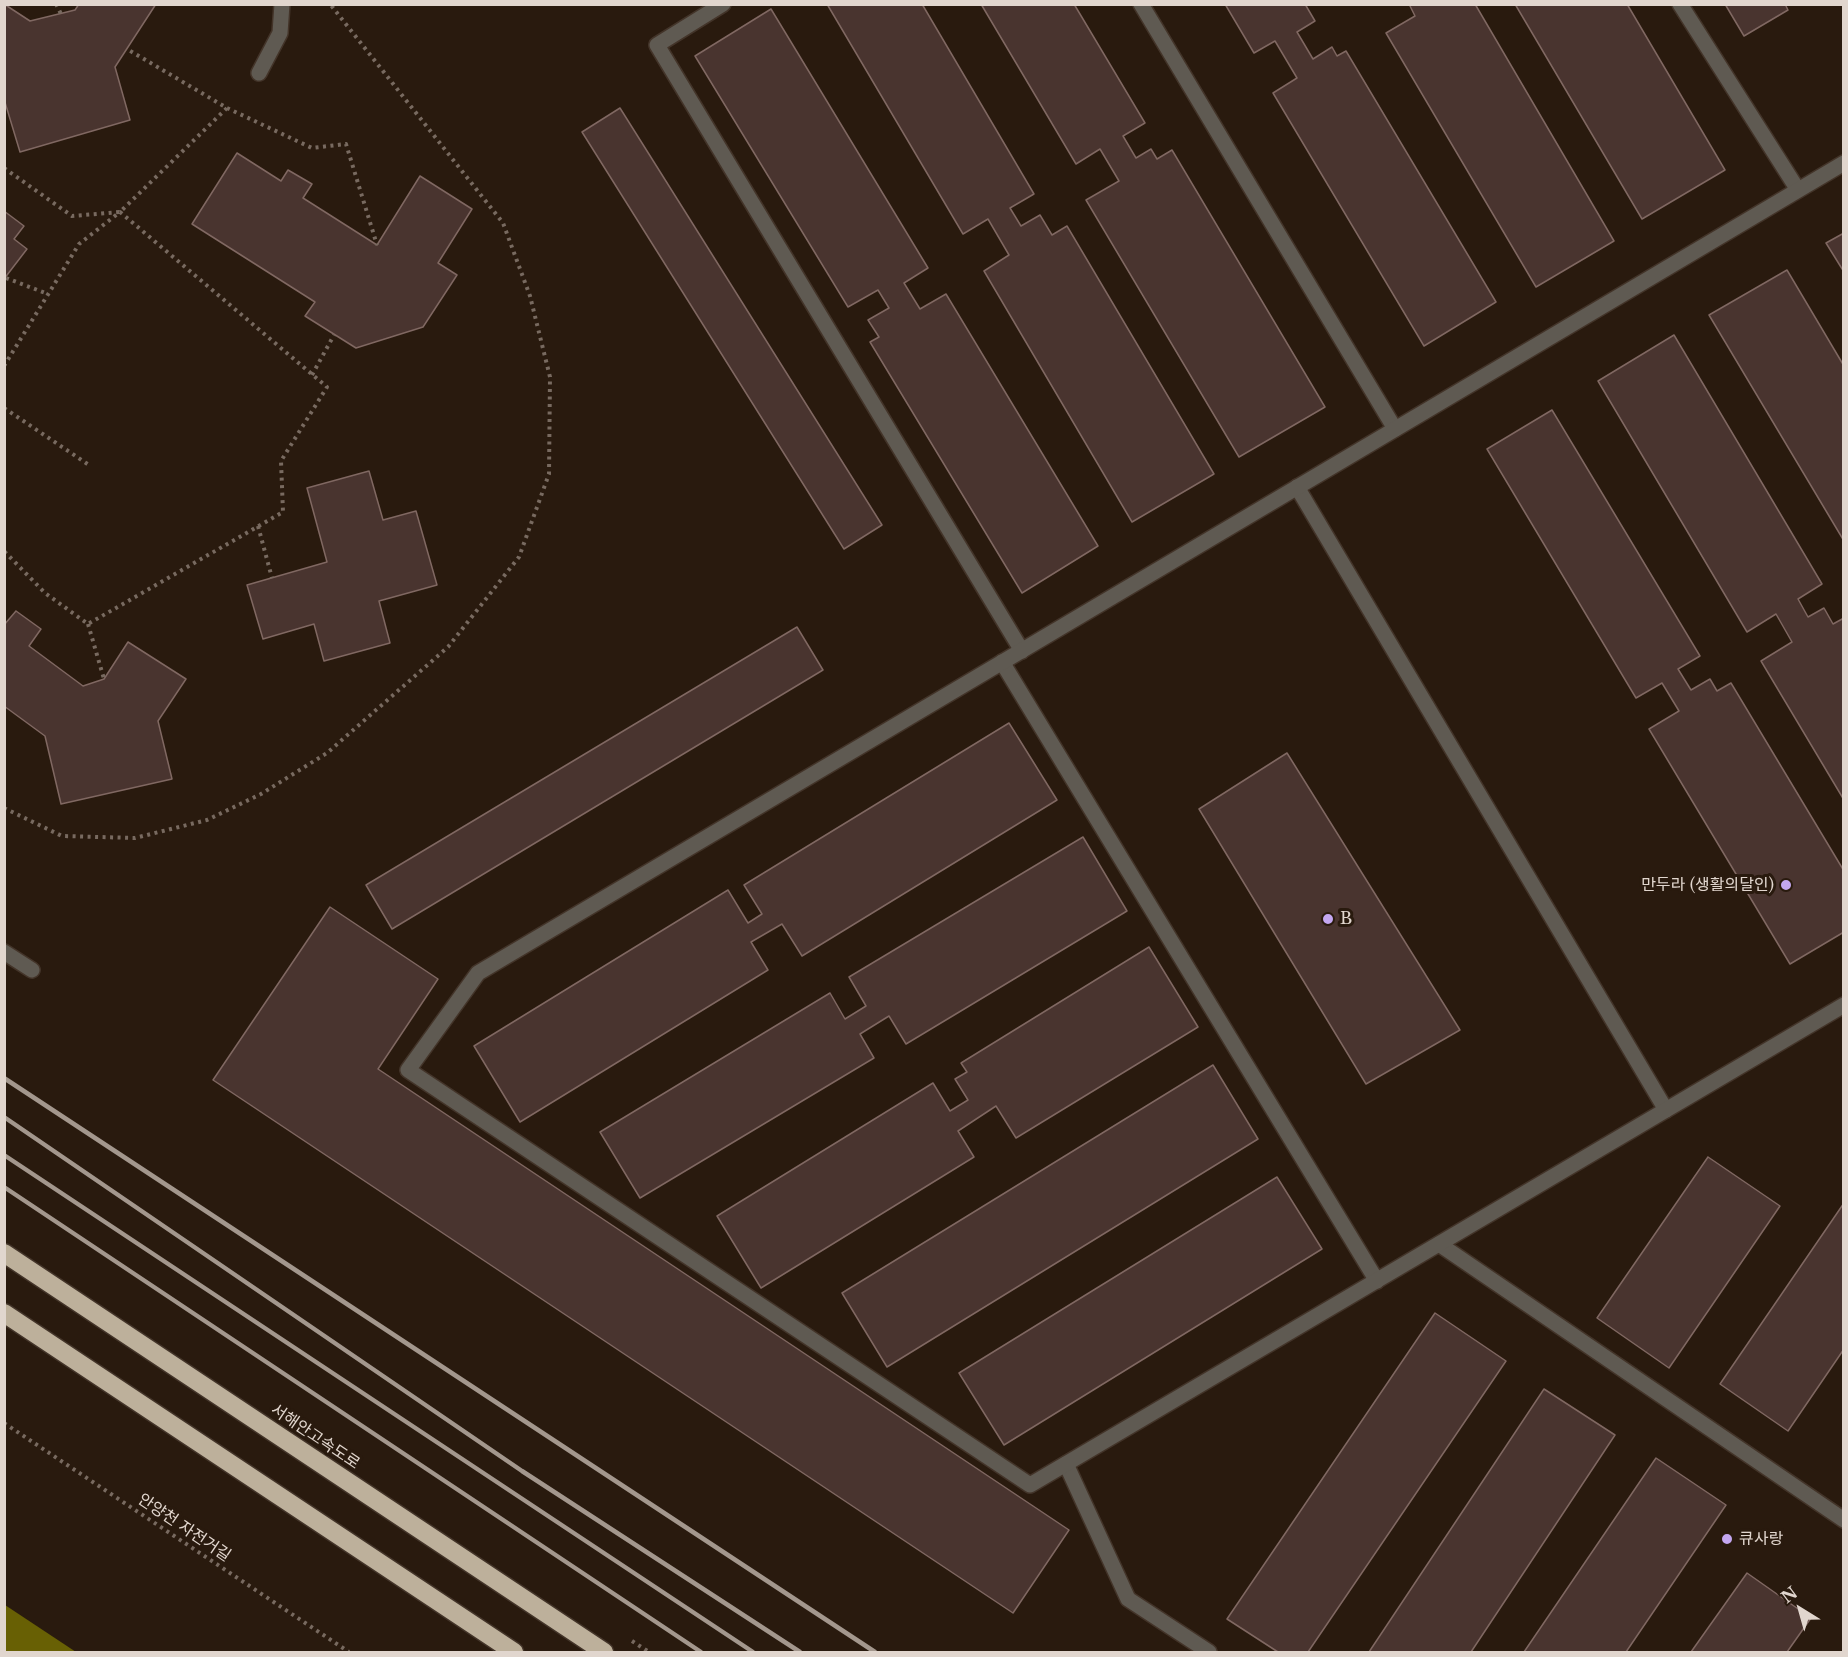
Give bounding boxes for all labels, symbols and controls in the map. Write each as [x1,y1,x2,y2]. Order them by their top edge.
place label: 만두라 (생활의달인) [1641,875,1774,895]
marker: 만두라 (생활의달인) [1779,878,1793,892]
place label: B [1340,909,1352,929]
marker: B [1321,912,1335,926]
street label: 서해안고속도로 [267,1400,363,1474]
street label: 안양천 자전거길 [134,1490,234,1566]
place label: 큐사랑 [1739,1529,1783,1549]
marker: 큐사랑 [1720,1532,1734,1546]
north arrow [1770,1579,1830,1639]
text: N [1777,1582,1801,1607]

